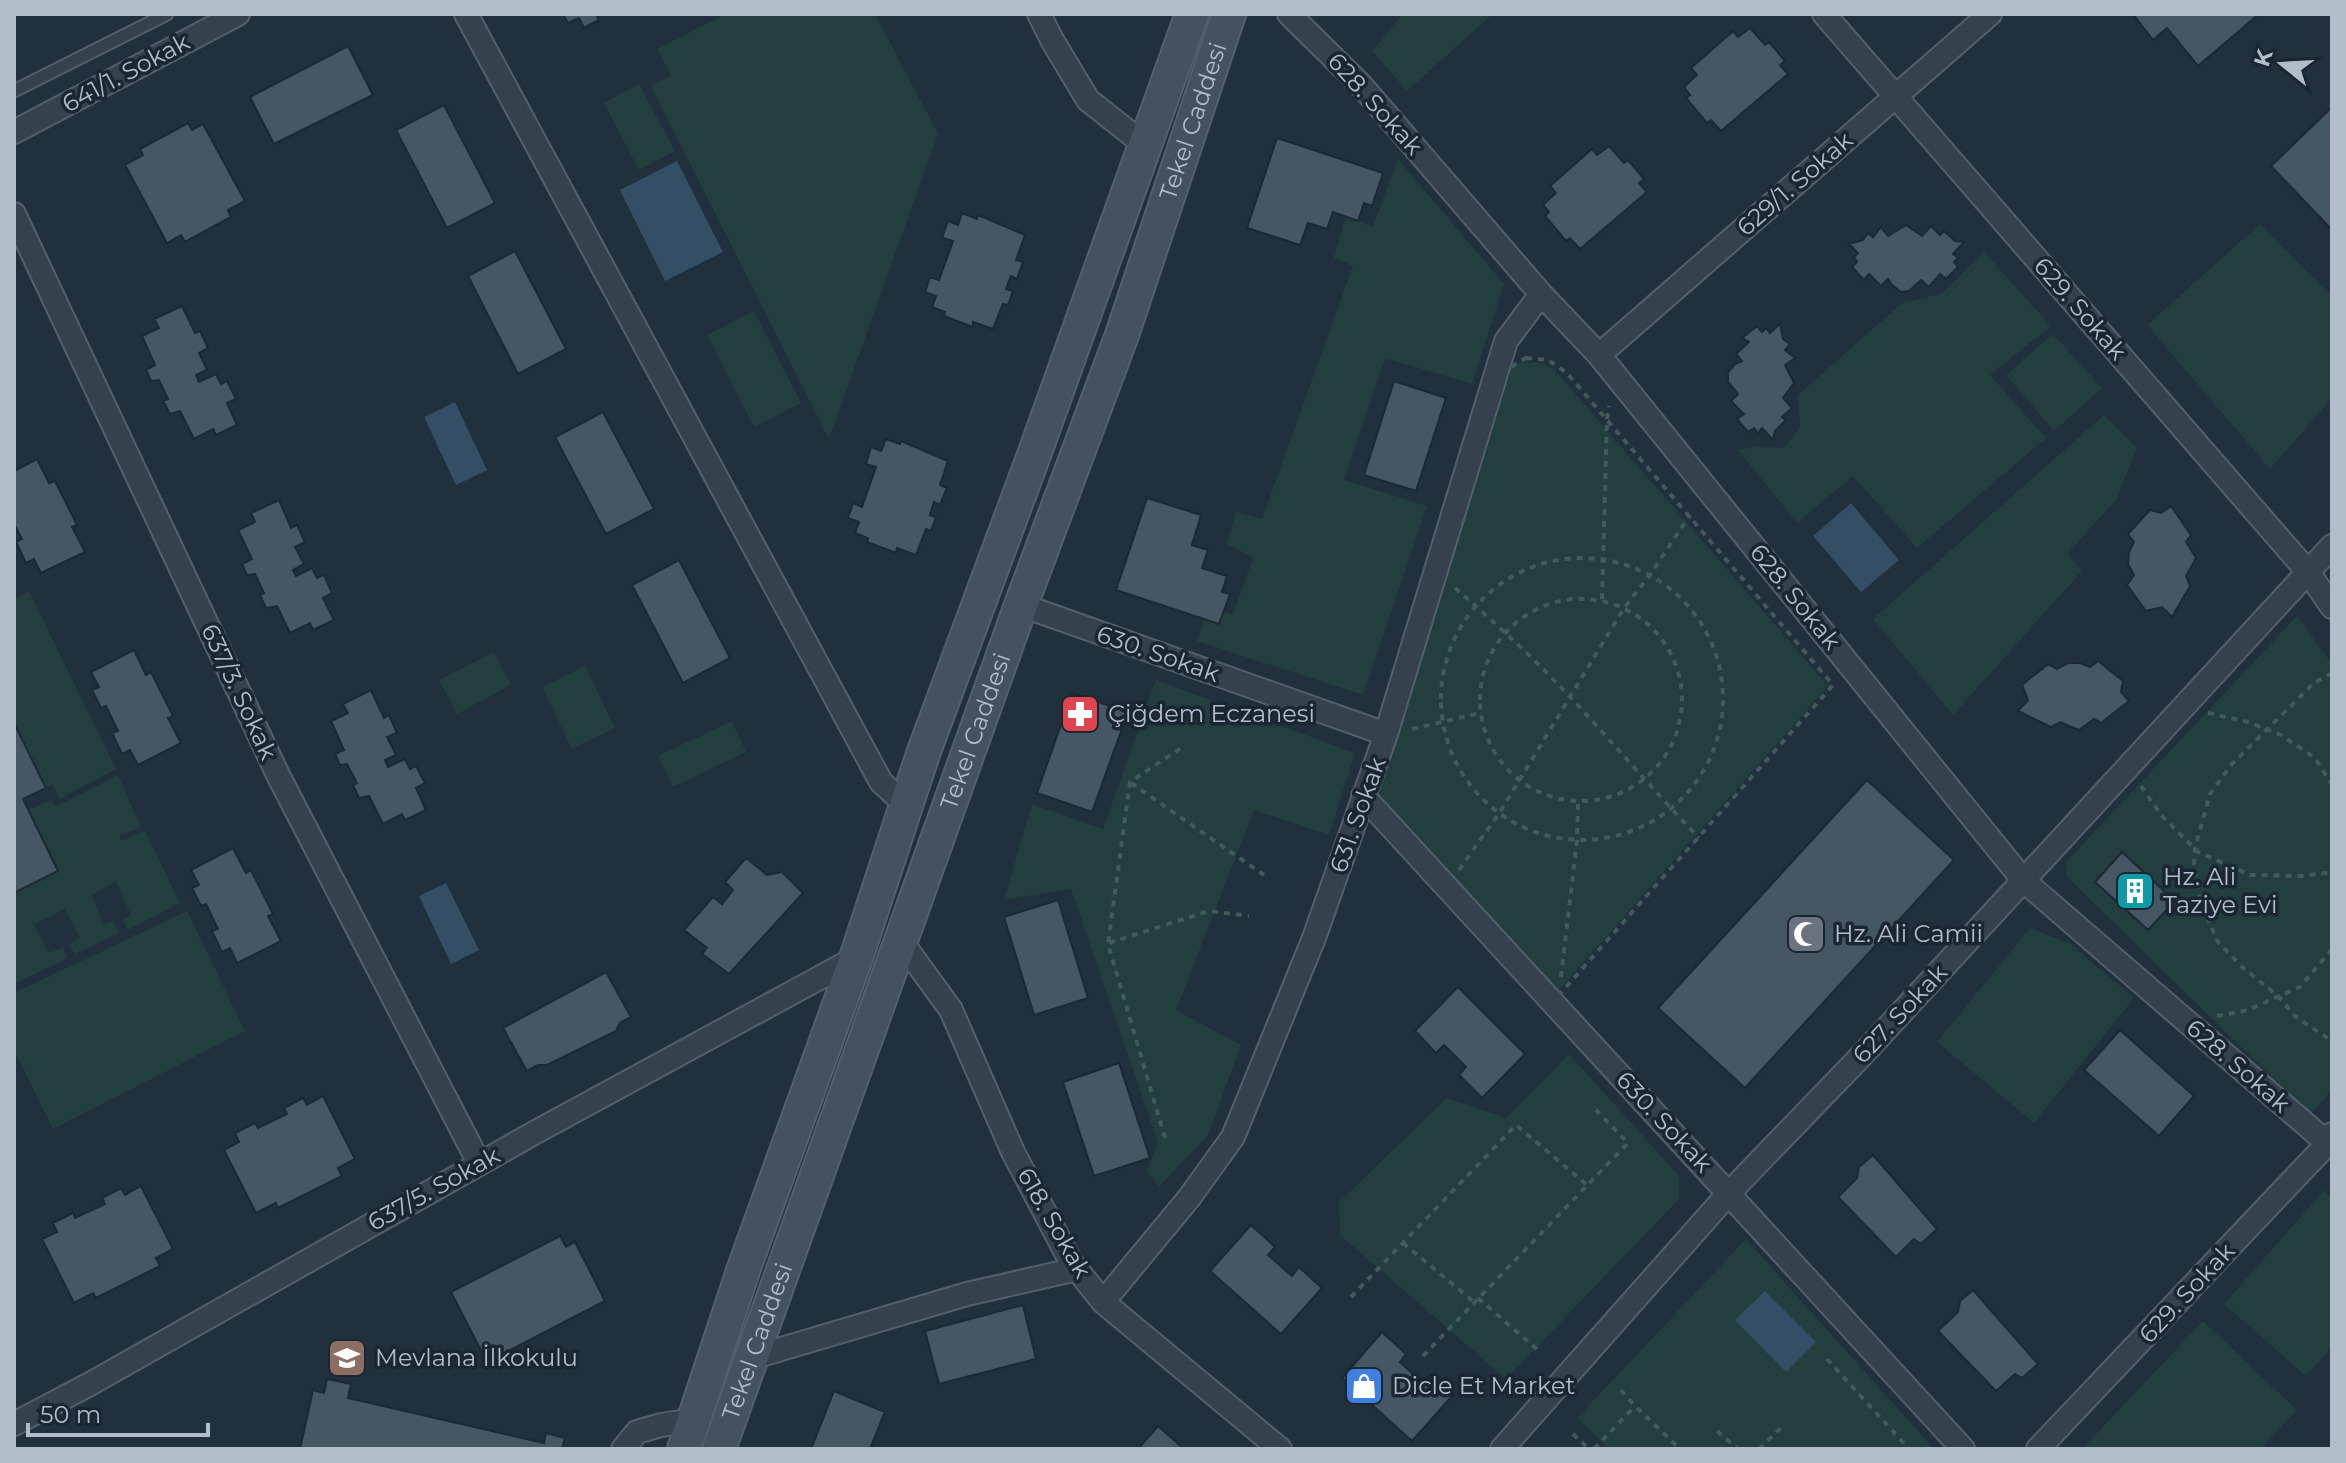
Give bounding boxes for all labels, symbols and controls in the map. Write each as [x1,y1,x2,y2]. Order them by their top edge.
north arrow [2242,24,2322,104]
street label: 641/1. Sokak [57,27,195,118]
street label: Tekel Caddesi [1153,39,1233,204]
text: K [2248,45,2279,70]
street label: 628. Sokak [1322,47,1429,161]
street label: 629/1. Sokak [1731,125,1859,242]
street label: 629. Sokak [2028,251,2133,366]
street label: 628. Sokak [1744,538,1847,656]
street label: 637/3. Sokak [195,619,284,765]
street label: 630. Sokak [1093,619,1224,688]
street label: Tekel Caddesi [934,649,1017,814]
pharmacy icon: Çiğdem Eczanesi [1059,693,1101,735]
place label: Çiğdem Eczanesi [1108,699,1315,728]
street label: 631. Sokak [1323,753,1392,876]
place label: Hz. Ali Taziye Evi [2163,862,2278,919]
building icon: Hz. Ali Taziye Evi [2114,870,2156,912]
mosque icon: Hz. Ali Camii [1785,913,1827,955]
place label: Hz. Ali Camii [1834,919,1983,948]
street label: 627. Sokak [1846,958,1953,1069]
street label: 628. Sokak [2181,1013,2296,1119]
street label: 630. Sokak [1610,1065,1719,1179]
street label: 637/5. Sokak [363,1140,505,1237]
street label: 618. Sokak [1011,1162,1098,1284]
street label: 629. Sokak [2133,1236,2241,1349]
street label: Tekel Caddesi [716,1259,798,1424]
school or university icon: Mevlana İlkokulu [326,1337,368,1379]
place label: Mevlana İlkokulu [375,1343,578,1372]
shop icon: Dicle Et Market [1343,1365,1385,1407]
place label: Dicle Et Market [1392,1371,1575,1400]
scale bar [28,1387,208,1437]
text: 50 m [40,1400,101,1429]

